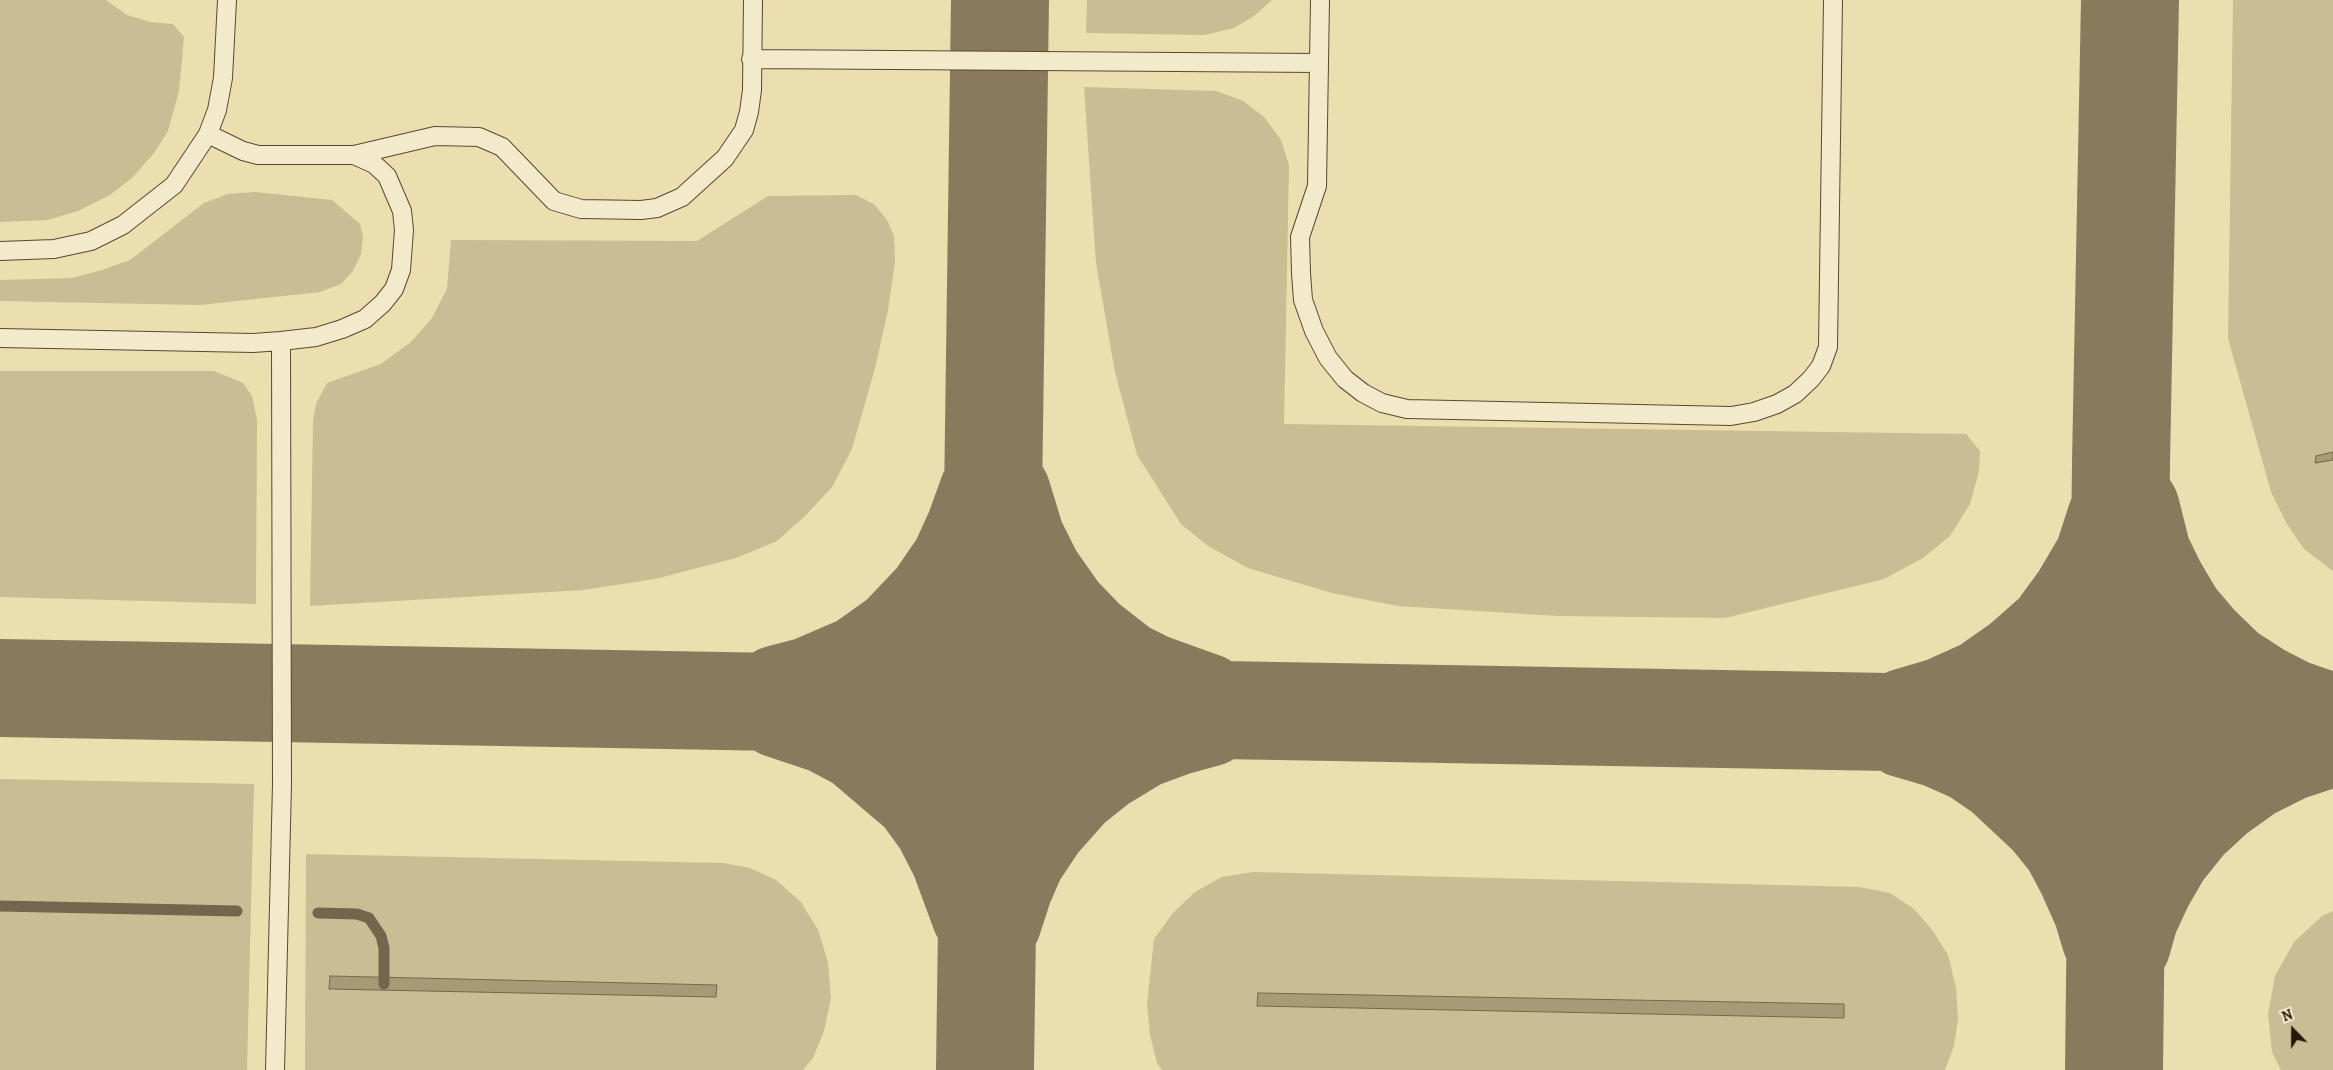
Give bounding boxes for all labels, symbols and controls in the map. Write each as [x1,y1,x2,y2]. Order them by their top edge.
north arrow [2268,1005,2318,1055]
text: N [2279,1005,2295,1026]

